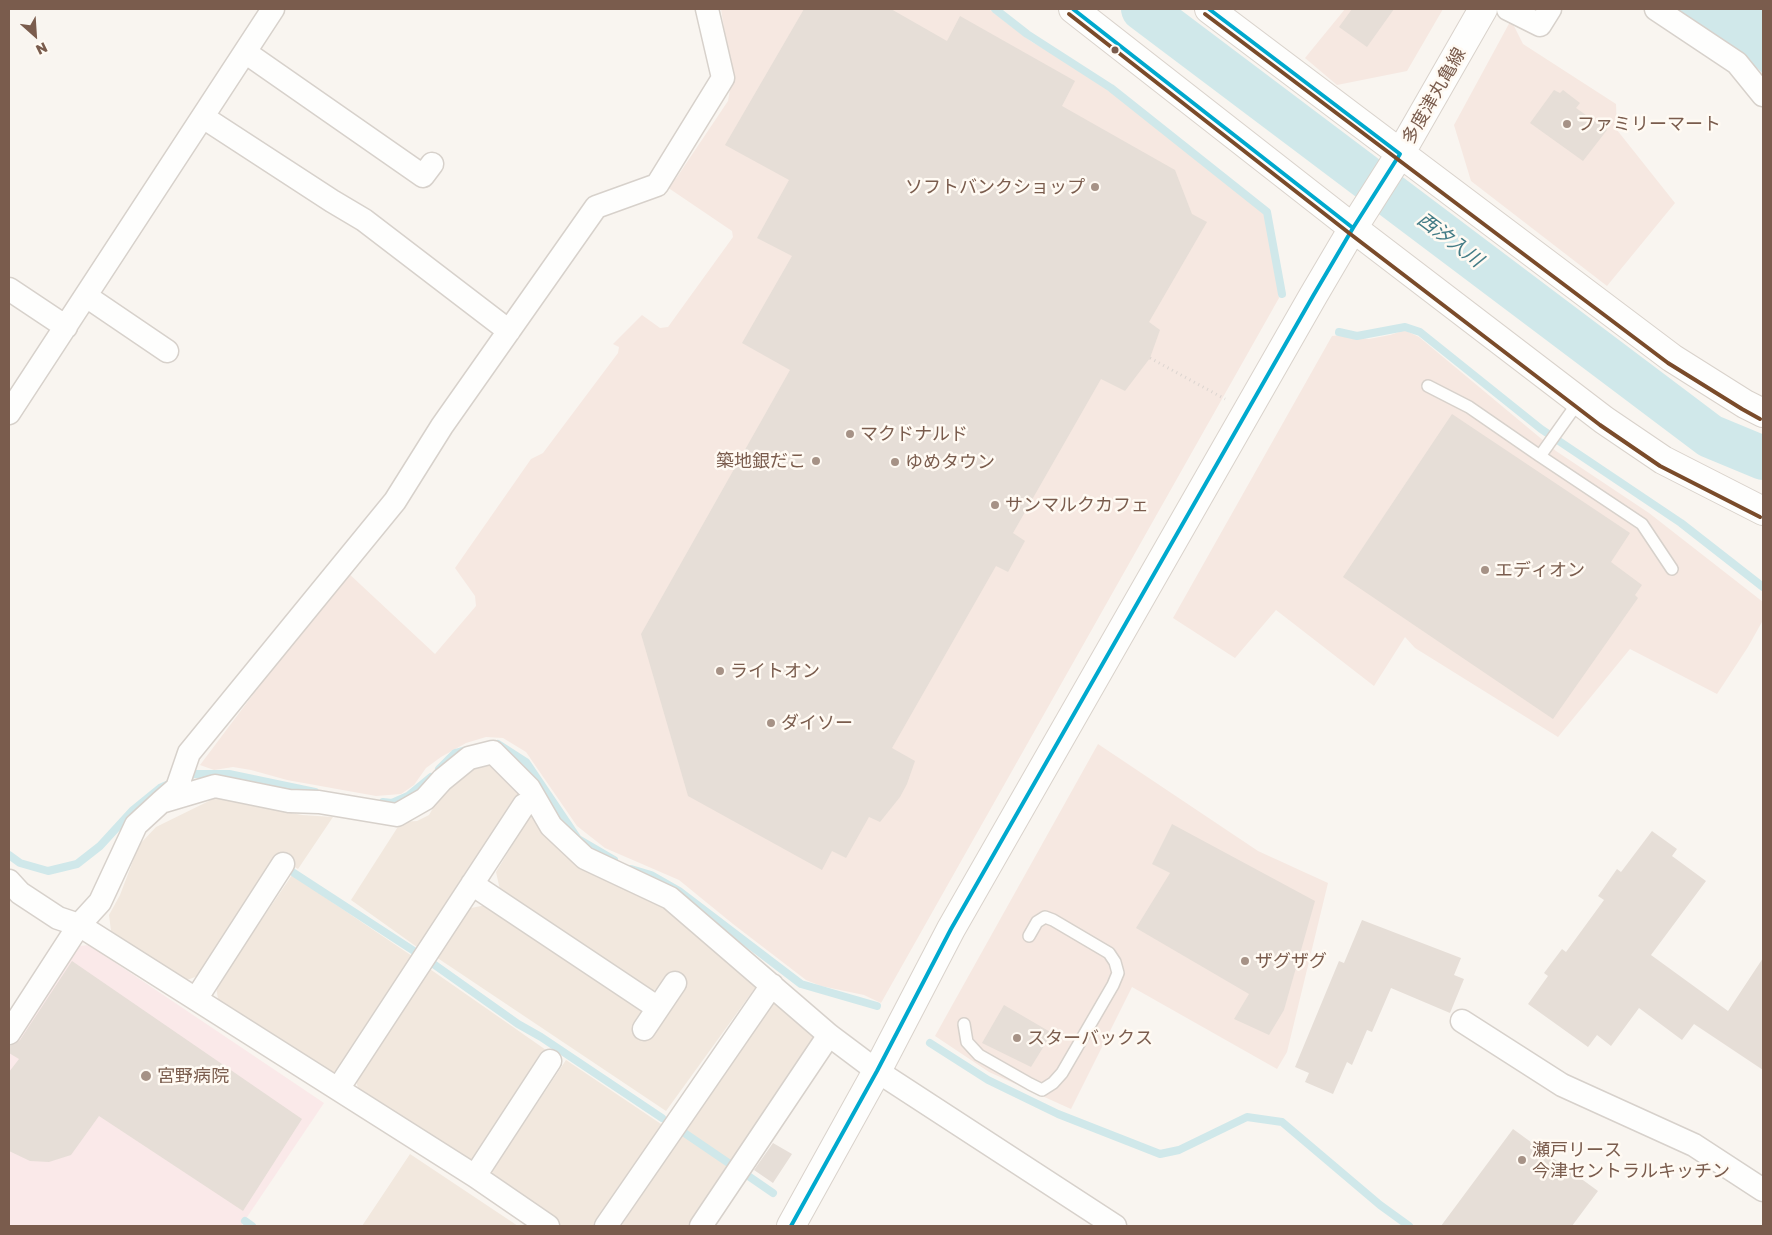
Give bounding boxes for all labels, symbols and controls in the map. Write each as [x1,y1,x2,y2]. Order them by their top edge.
north arrow [10,10,60,60]
text: N [33,39,50,59]
street label: 多度津丸亀線 [1398,44,1470,148]
unlabelled marker [1110,45,1120,55]
place label: ファミリーマート [1577,113,1721,135]
marker: ファミリーマート [1561,118,1573,130]
place label: ソフトバンクショップ [905,176,1085,198]
marker: ソフトバンクショップ [1089,181,1101,193]
water label: 西汐入川 [1413,208,1487,272]
place label: マクドナルド [860,423,968,445]
marker: マクドナルド [844,428,856,440]
place label: 築地銀だこ [716,450,806,472]
place label: ゆめタウン [905,451,995,473]
marker: 築地銀だこ [810,455,822,467]
marker: ゆめタウン [889,456,901,468]
place label: サンマルクカフェ [1005,494,1149,516]
marker: サンマルクカフェ [989,499,1001,511]
place label: エディオン [1495,559,1585,581]
marker: エディオン [1479,564,1491,576]
place label: ライトオン [730,660,820,682]
marker: ライトオン [714,665,726,677]
place label: ダイソー [781,712,853,734]
marker: ダイソー [765,717,777,729]
place label: ザグザグ [1255,950,1327,972]
marker: ザグザグ [1239,955,1251,967]
place label: スターバックス [1027,1027,1153,1049]
marker: スターバックス [1011,1032,1023,1044]
place label: 宮野病院 [157,1065,229,1087]
marker: 宮野病院 [139,1069,153,1083]
place label: 瀬戸リース 今津セントラルキッチン [1532,1139,1730,1182]
marker: 瀬戸リース 今津セントラルキッチン [1516,1154,1528,1166]

